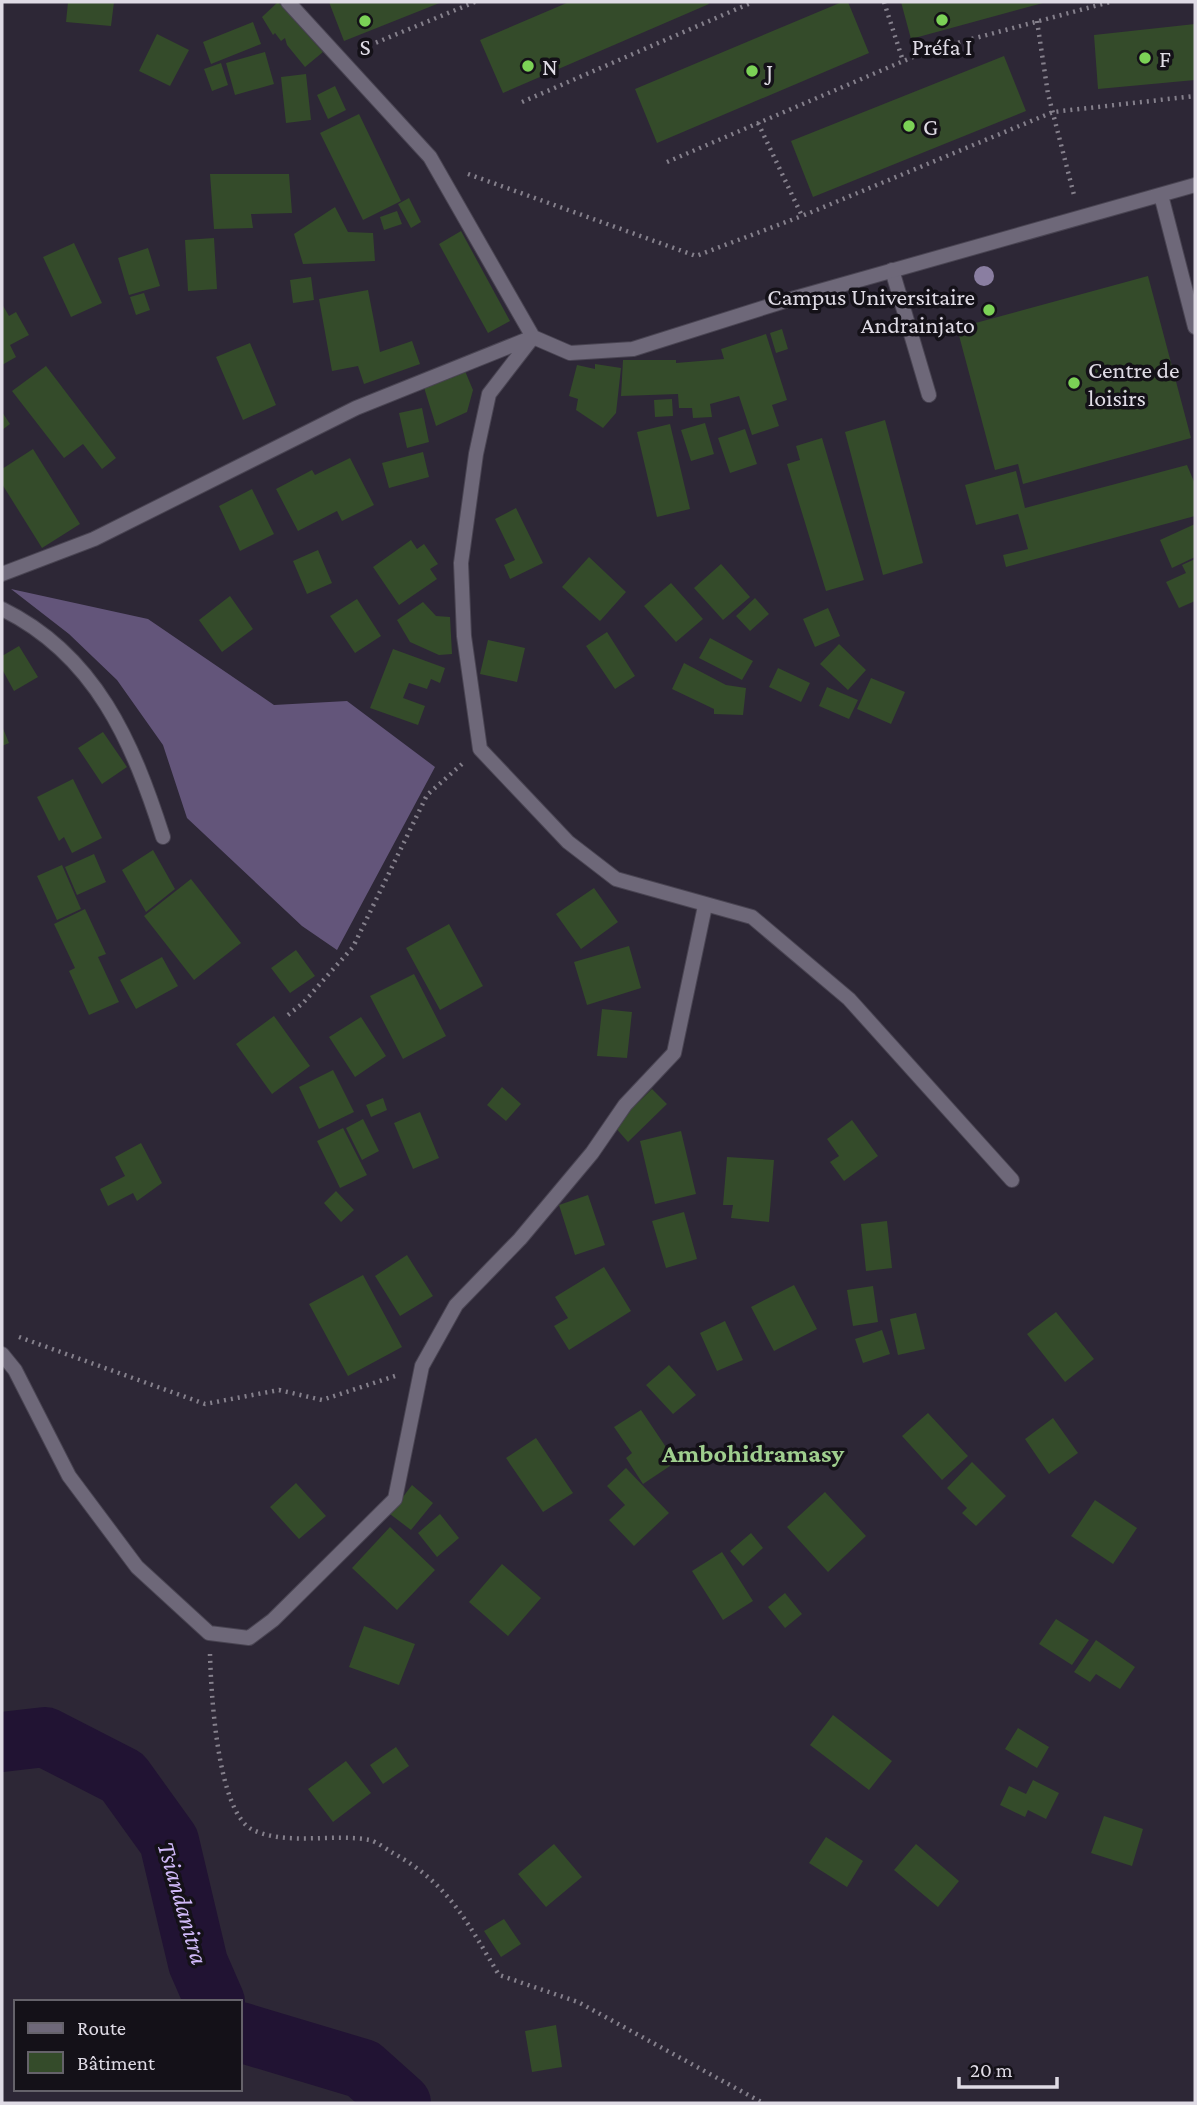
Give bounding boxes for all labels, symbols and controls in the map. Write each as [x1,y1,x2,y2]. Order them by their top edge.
marker: Préfa I [934,12,950,28]
marker: S [357,13,373,29]
place label: S [359,33,371,60]
place label: Préfa I [912,33,972,60]
place label: F [1159,45,1171,72]
marker: F [1137,50,1153,66]
place label: N [542,53,558,80]
marker: N [520,58,536,74]
place label: J [764,58,773,85]
marker: J [744,63,760,79]
place label: G [923,113,938,140]
marker: G [901,118,917,134]
place label: Campus Universitaire Andrainjato [767,283,975,338]
marker: Campus Universitaire Andrainjato [981,302,997,318]
place label: Centre de loisirs [1088,356,1180,411]
marker: Centre de loisirs [1066,375,1082,391]
district label: Ambohidramasy [661,1439,844,1468]
water label: Tsiandanitra [152,1838,214,1968]
legend [14,2000,242,2091]
text: Route [77,2016,126,2040]
scale bar [959,2046,1057,2090]
text: Bâtiment [77,2051,156,2075]
text: 20 m [970,2058,1013,2082]

